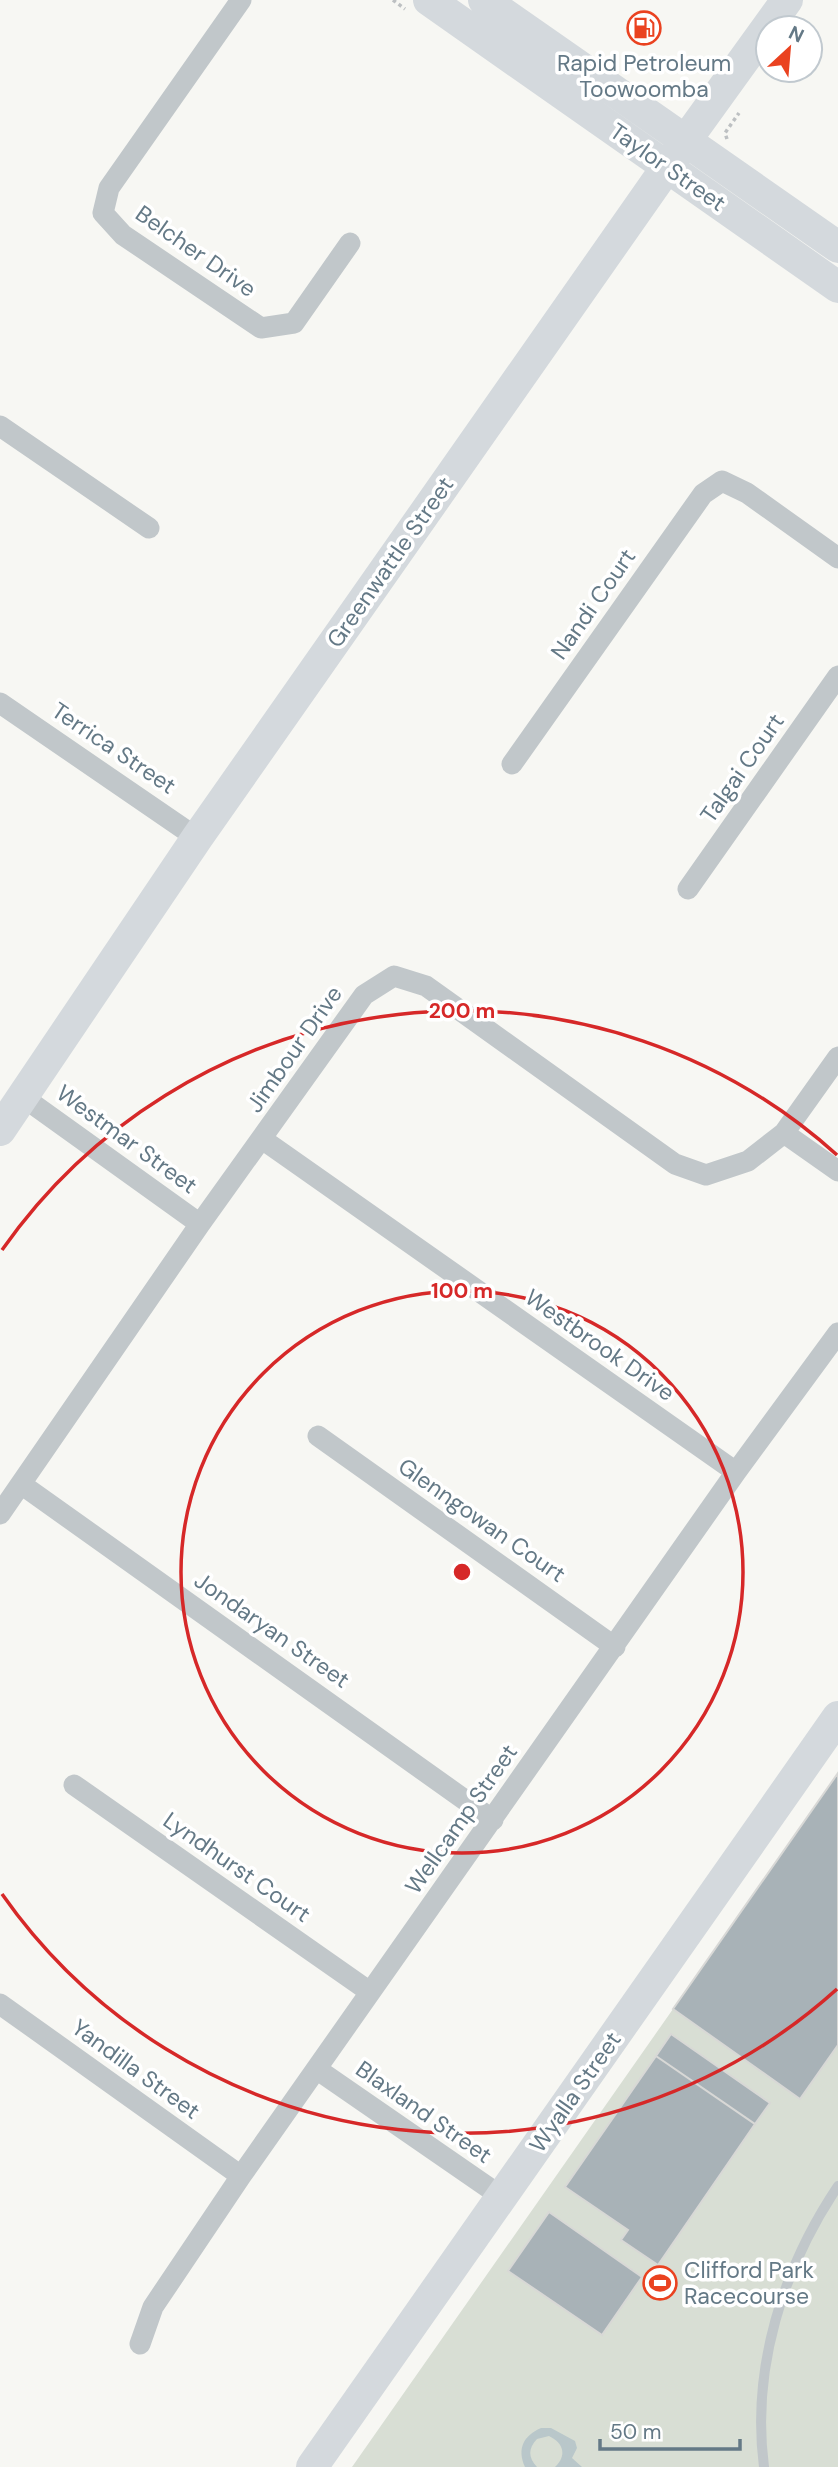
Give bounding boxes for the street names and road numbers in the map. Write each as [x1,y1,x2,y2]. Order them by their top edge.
street label: Taylor Street [604,116,732,218]
street label: Belcher Drive [130,198,262,304]
street label: Greenwattle Street [320,471,460,653]
street label: Nandi Court [544,543,642,665]
street label: Terrica Street [46,695,182,801]
street label: Talgai Court [693,708,791,828]
street label: Jimbour Drive [239,980,349,1118]
street label: Westmar Street [51,1078,203,1200]
street label: Westbrook Drive [519,1282,681,1408]
street label: Glenngowan Court [393,1451,571,1589]
street label: Jondaryan Street [188,1565,356,1695]
street label: Wellcamp Street [398,1738,524,1900]
street label: Lyndhurst Court [158,1805,316,1929]
street label: Yandilla Street [66,2012,206,2126]
street label: Wyalla Street [522,2026,628,2158]
street label: Blaxland Street [350,2054,498,2170]

